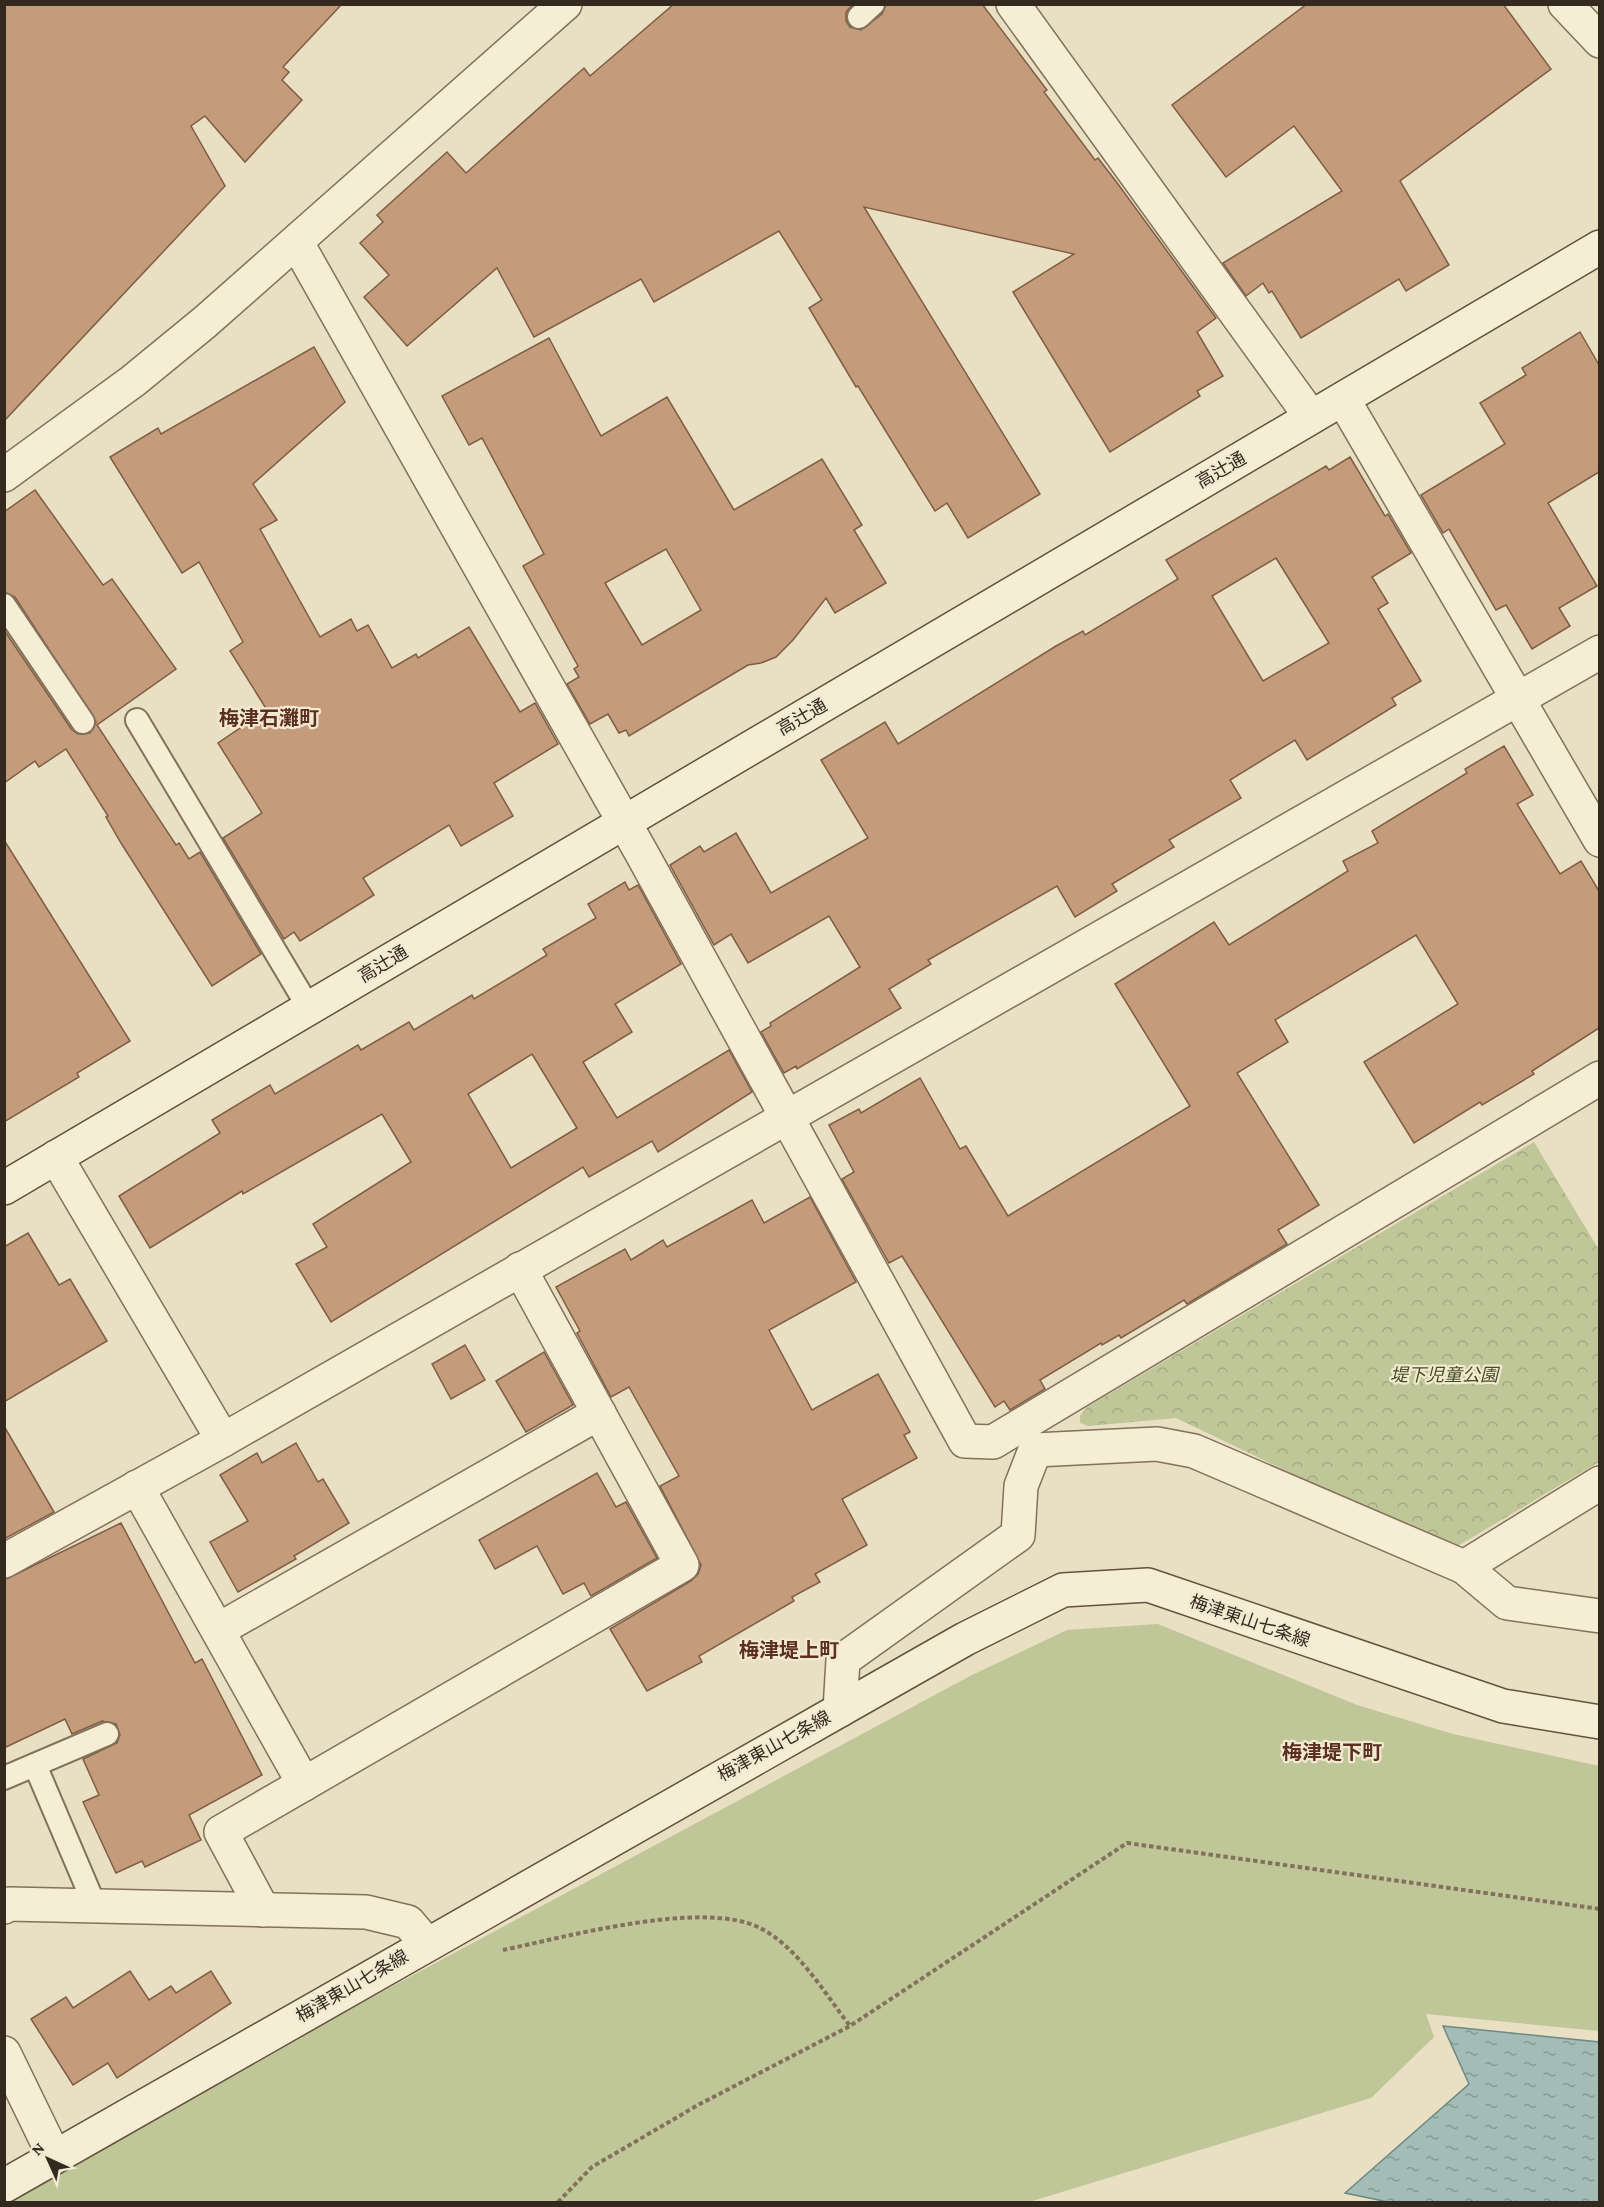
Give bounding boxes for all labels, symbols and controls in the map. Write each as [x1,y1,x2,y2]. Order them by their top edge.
street label: 高辻通 [1193,448,1249,492]
street label: 高辻通 [774,695,830,739]
district label: 梅津石灘町 [219,707,319,729]
street label: 高辻通 [355,942,411,986]
park label: 堤下児童公園 [1390,1365,1501,1385]
street label: 梅津東山七条線 [1187,1591,1313,1651]
district label: 梅津堤上町 [739,1639,839,1661]
street label: 梅津東山七条線 [714,1707,834,1785]
district label: 梅津堤下町 [1282,1741,1382,1763]
street label: 梅津東山七条線 [292,1946,412,2026]
north arrow [18,2129,78,2189]
text: N [28,2139,48,2159]

